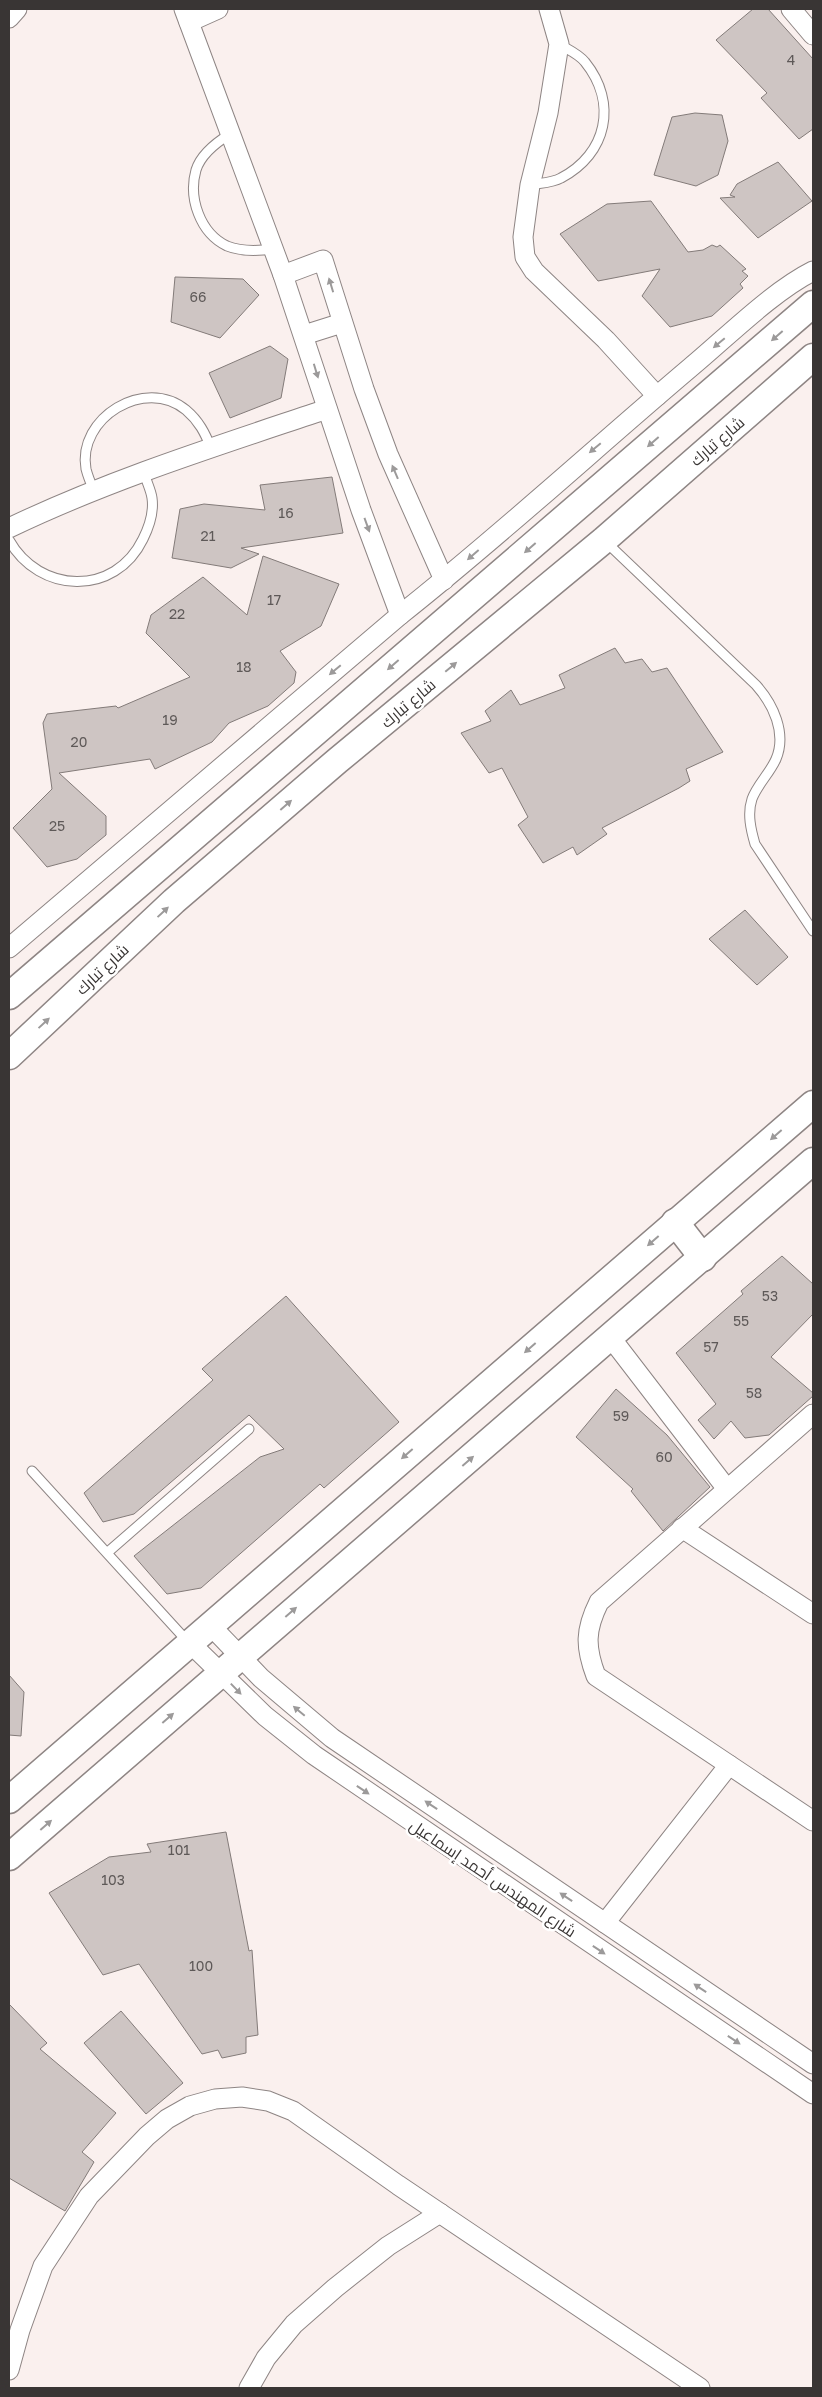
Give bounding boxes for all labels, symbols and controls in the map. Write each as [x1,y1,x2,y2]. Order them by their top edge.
house number: 4 [787,51,795,68]
one-way arrow [326,278,334,293]
house number: 66 [190,288,206,305]
one-way arrow [771,330,783,342]
one-way arrow [714,337,726,349]
one-way arrow [312,363,320,378]
street label: شارع تبارك [686,412,750,472]
one-way arrow [648,436,660,448]
one-way arrow [590,442,602,454]
one-way arrow [391,465,399,479]
house number: 16 [278,504,294,521]
one-way arrow [364,517,371,532]
house number: 21 [201,527,216,544]
one-way arrow [523,542,536,553]
one-way arrow [467,549,479,561]
house number: 17 [267,591,281,608]
house number: 22 [169,605,185,622]
house number: 18 [236,658,252,675]
one-way arrow [387,659,400,670]
one-way arrow [444,662,457,673]
one-way arrow [329,665,342,676]
street label: شارع تبارك [377,674,441,733]
house number: 19 [162,711,178,728]
house number: 20 [71,733,87,750]
one-way arrow [279,800,292,811]
house number: 25 [49,817,65,834]
one-way arrow [156,906,168,918]
street label: شارع تبارك [71,939,134,1000]
one-way arrow [38,1017,50,1029]
one-way arrow [770,1130,783,1141]
one-way arrow [647,1236,660,1247]
house number: 53 [762,1287,778,1304]
house number: 55 [733,1312,749,1329]
house number: 57 [703,1338,719,1355]
one-way arrow [524,1342,537,1353]
house number: 58 [746,1384,762,1401]
house number: 59 [613,1407,629,1424]
one-way arrow [402,1448,414,1460]
house number: 60 [655,1448,673,1465]
one-way arrow [461,1455,473,1467]
one-way arrow [285,1607,298,1618]
one-way arrow [230,1682,242,1694]
one-way arrow [293,1706,306,1717]
one-way arrow [162,1713,174,1724]
one-way arrow [356,1785,370,1794]
one-way arrow [425,1800,438,1810]
street label: شارع المهندس أحمد إسماعيل [405,1815,580,1943]
one-way arrow [39,1819,51,1831]
house number: 101 [168,1841,190,1858]
house number: 103 [101,1871,125,1888]
one-way arrow [559,1892,573,1901]
one-way arrow [592,1945,605,1955]
house number: 100 [189,1957,213,1974]
one-way arrow [694,1983,707,1993]
one-way arrow [727,2035,740,2045]

